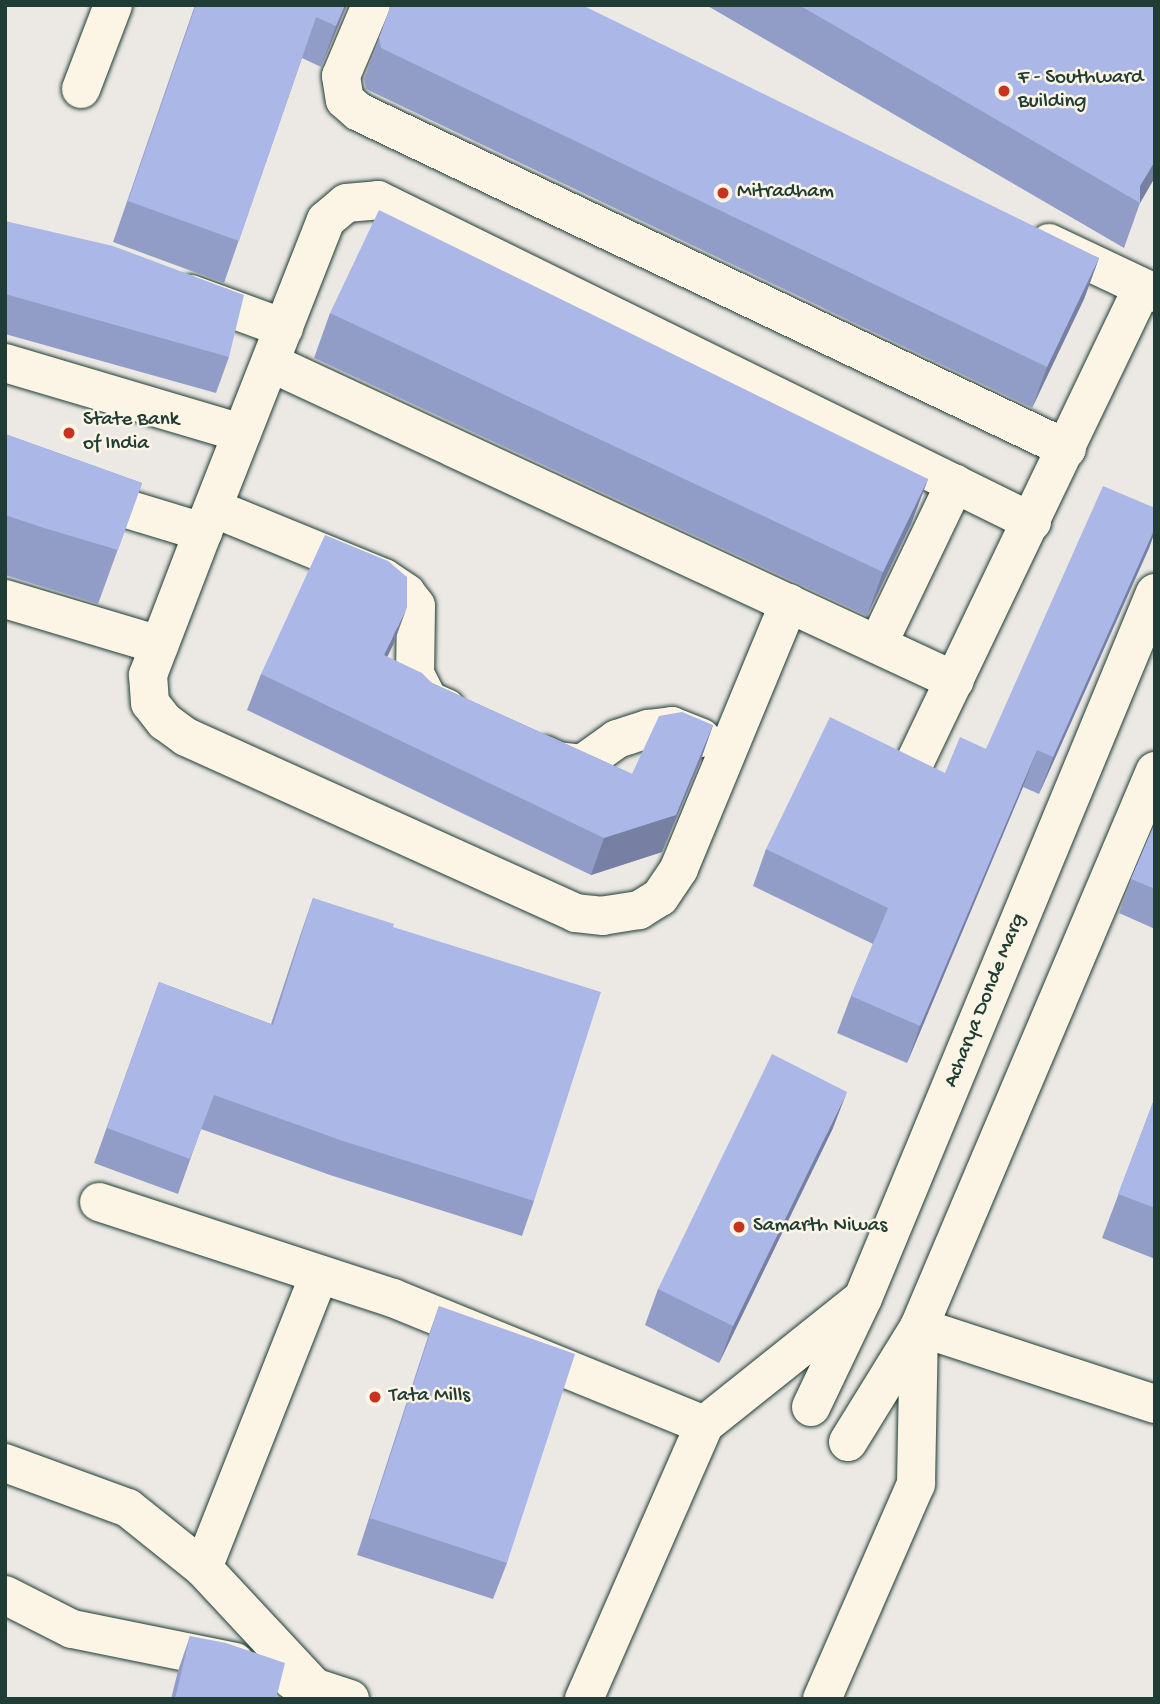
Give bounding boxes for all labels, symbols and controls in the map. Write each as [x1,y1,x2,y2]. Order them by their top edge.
place label: F - Southward Building [1018,66,1143,116]
marker: F - Southward Building [996,83,1012,99]
place label: Mitradham [737,180,834,206]
marker: Mitradham [715,185,731,201]
place label: State Bank of India [83,408,179,458]
marker: State Bank of India [61,425,77,441]
street label: Acharya Donde Marg [940,910,1032,1092]
place label: Samarth Niwas [753,1214,887,1240]
marker: Samarth Niwas [731,1219,747,1235]
place label: Tata Mills [389,1384,470,1410]
marker: Tata Mills [367,1389,383,1405]

